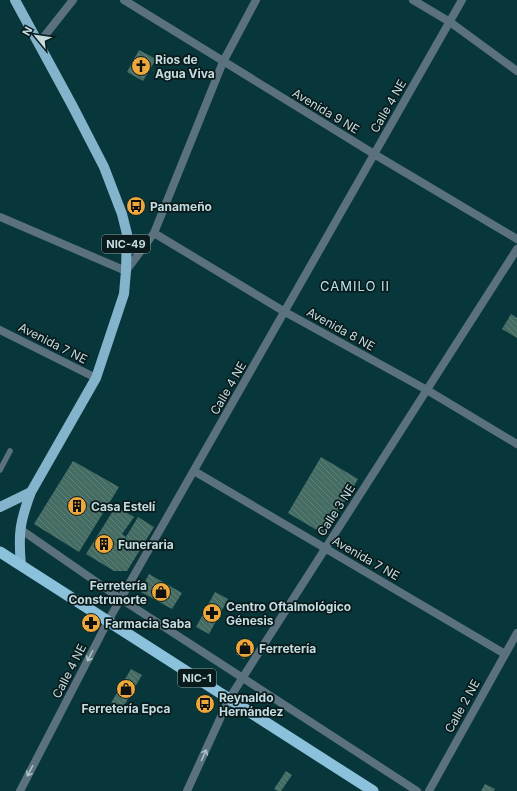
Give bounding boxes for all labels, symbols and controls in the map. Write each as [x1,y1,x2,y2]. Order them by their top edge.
north arrow [16,16,56,56]
text: N [19,24,35,38]
place label: Rios de Agua Viva [155,52,215,81]
church icon: Rios de Agua Viva [130,55,152,77]
street label: Calle 4 NE [367,77,409,135]
street label: Avenida 9 NE [290,85,362,137]
bus stop icon: Panameño [125,195,147,217]
place label: Panameño [150,199,212,214]
road number: NIC-49 [102,235,150,253]
district label: CAMILO II [320,278,390,294]
street label: Avenida 8 NE [304,304,378,354]
street label: Avenida 7 NE [16,319,90,367]
street label: Calle 4 NE [207,359,249,417]
street label: Calle 3 NE [314,481,358,539]
building icon: Casa Estelí [66,495,88,517]
place label: Casa Estelí [91,499,156,514]
building icon: Funeraria [93,533,115,555]
street label: Avenida 7 NE [330,533,402,583]
place label: Funeraria [118,537,174,552]
place label: Ferretería Construnorte [68,578,147,607]
shop icon: Ferretería Construnorte [150,581,172,603]
place label: Centro Oftalmológico Génesis [226,599,351,628]
pharmacy icon: Centro Oftalmológico Génesis [201,602,223,624]
pharmacy icon: Farmacia Saba [80,612,102,634]
place label: Farmacia Saba [105,616,191,631]
shop icon: Ferretería [234,637,256,659]
street label: Calle 4 NE [49,641,89,701]
place label: Ferretería [259,641,316,656]
one-way arrow [86,649,94,661]
road number: NIC-1 [178,669,216,687]
street label: Calle 2 NE [441,677,483,735]
shop icon: Ferretería Epca [115,678,137,700]
place label: Reynaldo Hernández [219,690,283,719]
bus stop icon: Reynaldo Hernández [194,693,216,715]
place label: Ferretería Epca [81,701,171,716]
one-way arrow [200,750,208,762]
one-way arrow [26,765,34,777]

